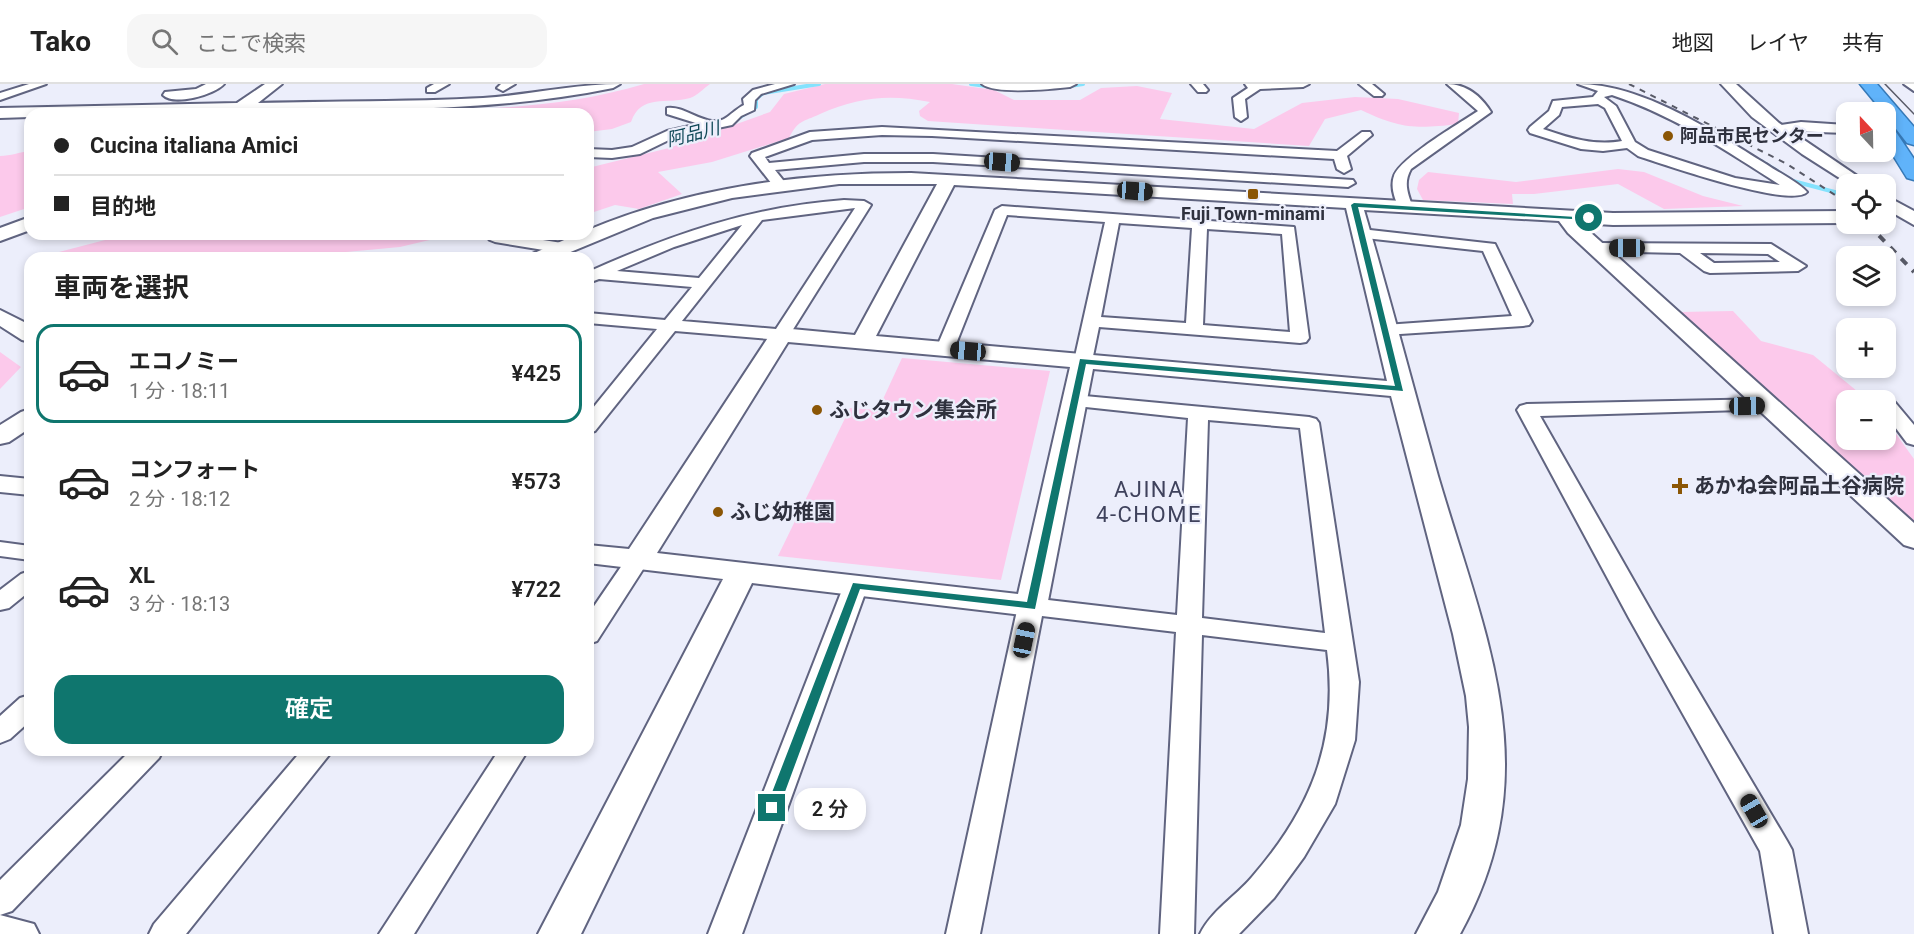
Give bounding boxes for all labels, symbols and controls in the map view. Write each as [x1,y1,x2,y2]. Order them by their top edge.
search box [127,14,547,68]
text: Tako [30,25,91,58]
icon: search [148,25,181,58]
text: ここで検索 [196,31,306,56]
text: 地図 [1672,31,1714,55]
text: レイヤ [1747,31,1809,55]
text: 共有 [1842,31,1884,55]
north arrow [1836,102,1896,162]
map controls [1836,102,1896,450]
water label: 阿品川 [664,116,724,150]
place label: 阿品市民センター [1680,125,1824,146]
marker: 阿品市民センター [1661,129,1675,143]
text: Cucina italiana Amici [90,133,298,158]
car [983,152,1021,172]
button: locate [1836,174,1896,234]
car [1116,181,1154,201]
marker: Fuji Town-minami [1246,187,1260,201]
text: 目的地 [90,194,156,219]
place label: Fuji Town-minami [1181,203,1325,224]
route start [1575,204,1602,231]
car [1609,239,1645,257]
button: layers [1836,246,1896,306]
text: 車両を選択 [54,272,189,304]
button: + [1836,318,1896,378]
car [949,340,987,362]
icon: car [57,347,111,401]
text: エコノミー [129,349,239,374]
text: ¥425 [512,361,561,386]
text: 1 分 · 18:11 [129,379,230,403]
button: − [1836,390,1896,450]
car [1729,397,1765,415]
place label: ふじタウン集会所 [829,398,997,422]
marker: ふじタウン集会所 [810,403,824,417]
icon: car [57,455,111,509]
text: コンフォート [129,457,260,482]
text: ¥573 [512,469,561,494]
place label: あかね会阿品土谷病院 [1694,474,1904,498]
district label: AJINA 4-CHOME [1096,477,1202,527]
marker: あかね会阿品土谷病院 [1671,477,1689,495]
text: 2 分 · 18:12 [129,487,230,511]
place label: ふじ幼稚園 [730,500,835,524]
marker: ふじ幼稚園 [711,505,725,519]
icon: car [57,563,111,617]
text: XL [129,563,155,588]
text: ¥722 [512,577,561,602]
text: 3 分 · 18:13 [129,592,230,616]
car [1011,621,1037,659]
button: 確定 [54,675,564,744]
callout: 2 分 [793,787,865,829]
car [1737,791,1771,831]
route end [758,794,785,821]
text: 2 分 [812,797,848,821]

